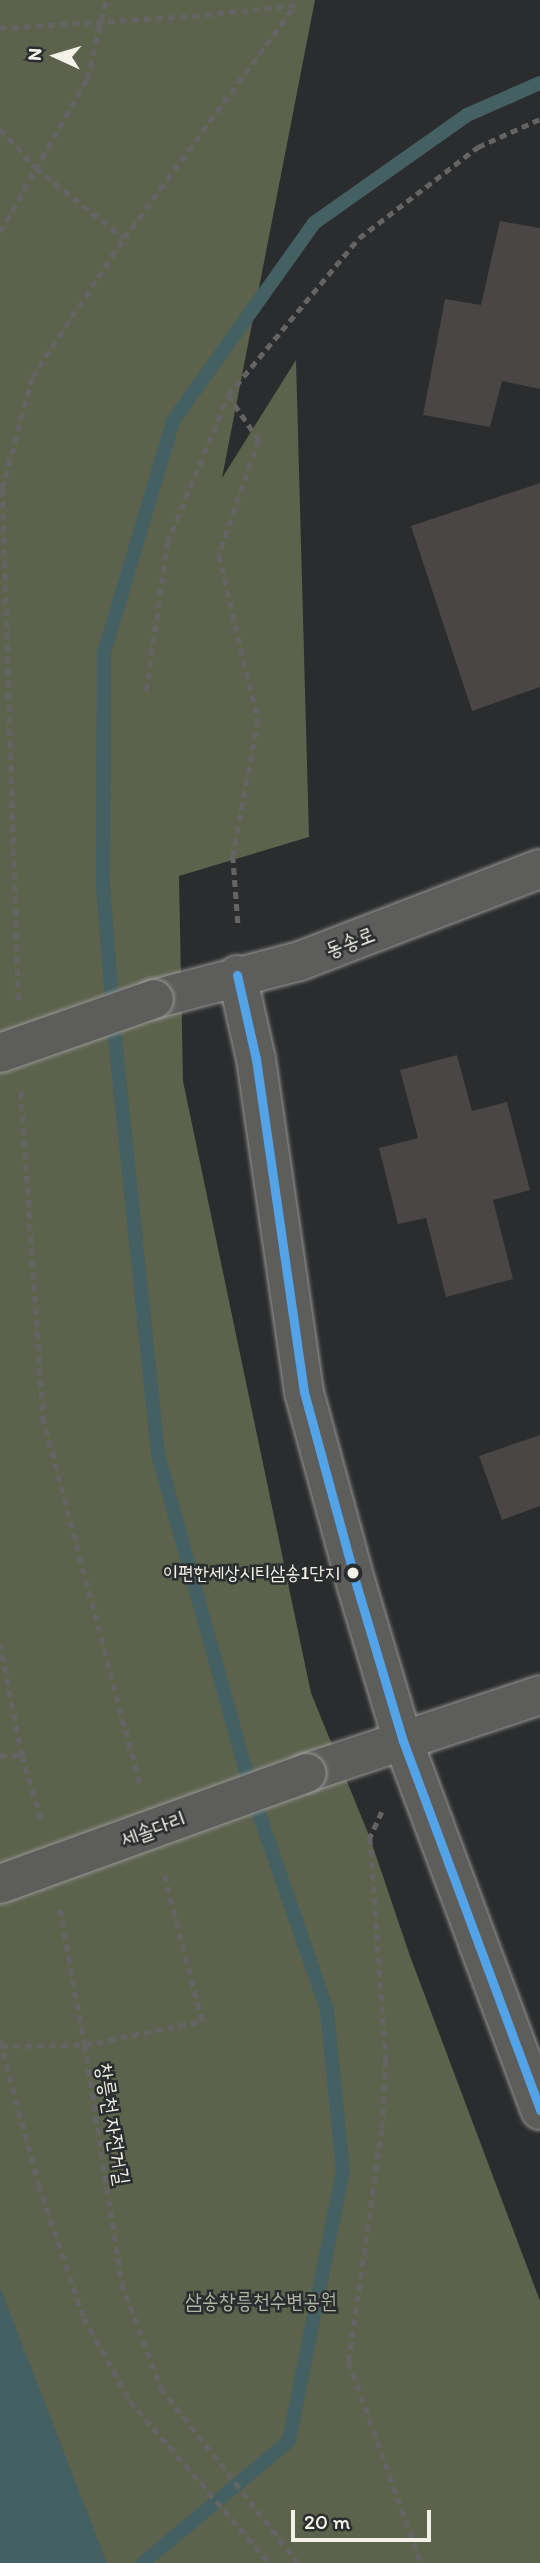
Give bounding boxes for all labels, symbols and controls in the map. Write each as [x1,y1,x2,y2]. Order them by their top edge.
north arrow [21,21,91,91]
text: N [23,47,46,62]
street label: 동송로 [322,921,378,963]
place label: 이편한세상시티삼송1단지 [163,1562,340,1584]
marker: 이편한세상시티삼송1단지 [346,1566,360,1580]
street label: 세솔다리 [117,1806,189,1852]
street label: 창릉천 자전거길 [91,2061,135,2187]
park label: 삼송창릉천수변공원 [185,2288,337,2314]
scale bar [295,2496,435,2540]
text: 20 m [304,2509,350,2534]

